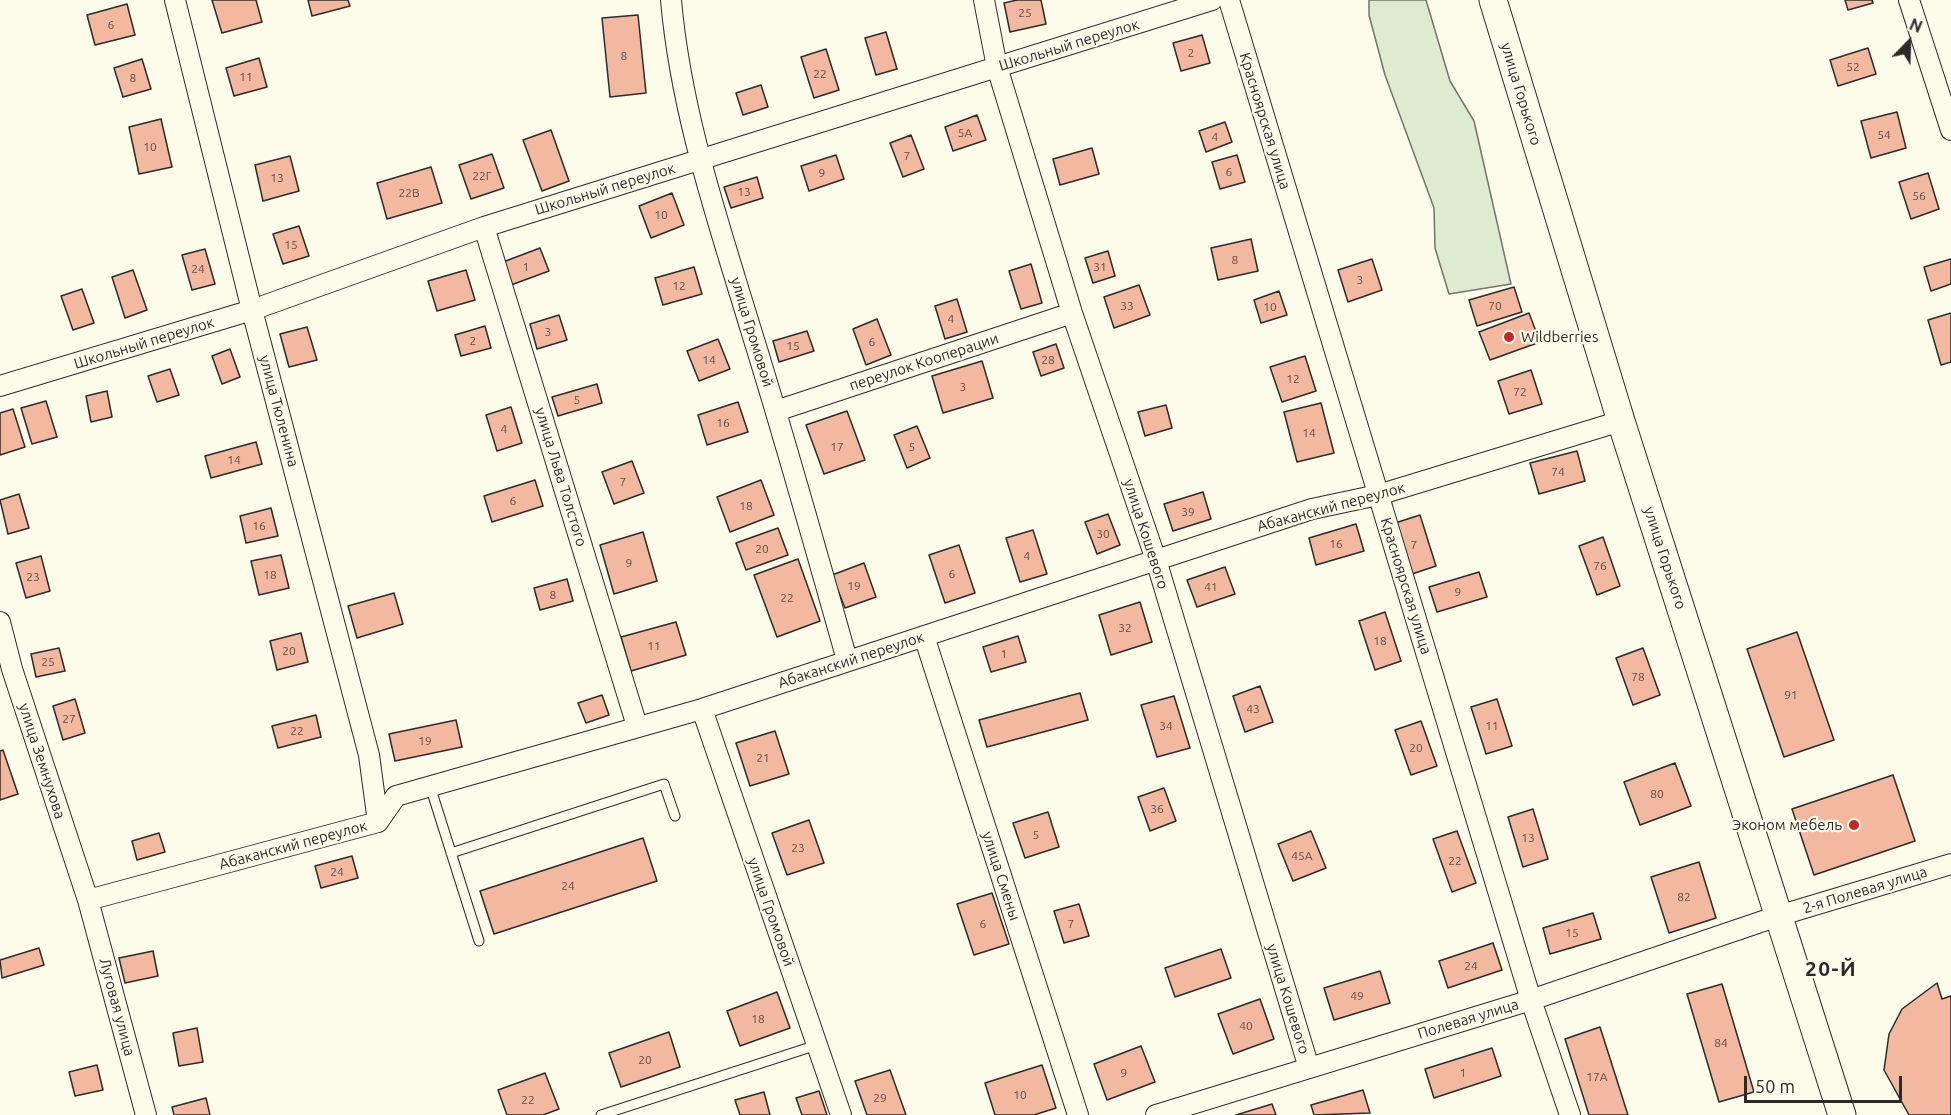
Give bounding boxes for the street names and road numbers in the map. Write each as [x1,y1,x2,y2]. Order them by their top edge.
street label: Школьный переулок [997,15,1141,75]
street label: улица Горького [1497,40,1545,148]
street label: Красноярская улица [1236,51,1294,191]
street label: Школьный переулок [533,159,677,219]
street label: улица Громовой [727,275,777,389]
street label: Школьный переулок [72,313,216,373]
street label: переулок Кооперации [847,329,1001,395]
street label: улица Тюленина [255,353,303,469]
street label: улица Льва Толстого [531,405,591,549]
street label: улица Кошевого [1120,477,1172,591]
street label: Абаканский переулок [1255,479,1407,535]
street label: улица Горького [1640,504,1690,612]
street label: Красноярская улица [1377,516,1435,656]
street label: Абаканский переулок [776,628,926,692]
street label: улица Земнухова [15,701,69,821]
street label: Абаканский переулок [217,817,369,873]
street label: улица Смены [978,829,1024,923]
street label: улица Громовой [744,855,798,969]
street label: 2-я Полевая улица [1801,863,1929,917]
street label: улица Кошевого [1263,942,1313,1056]
street label: Луговая улица [95,956,139,1058]
street label: Полевая улица [1415,995,1521,1043]

